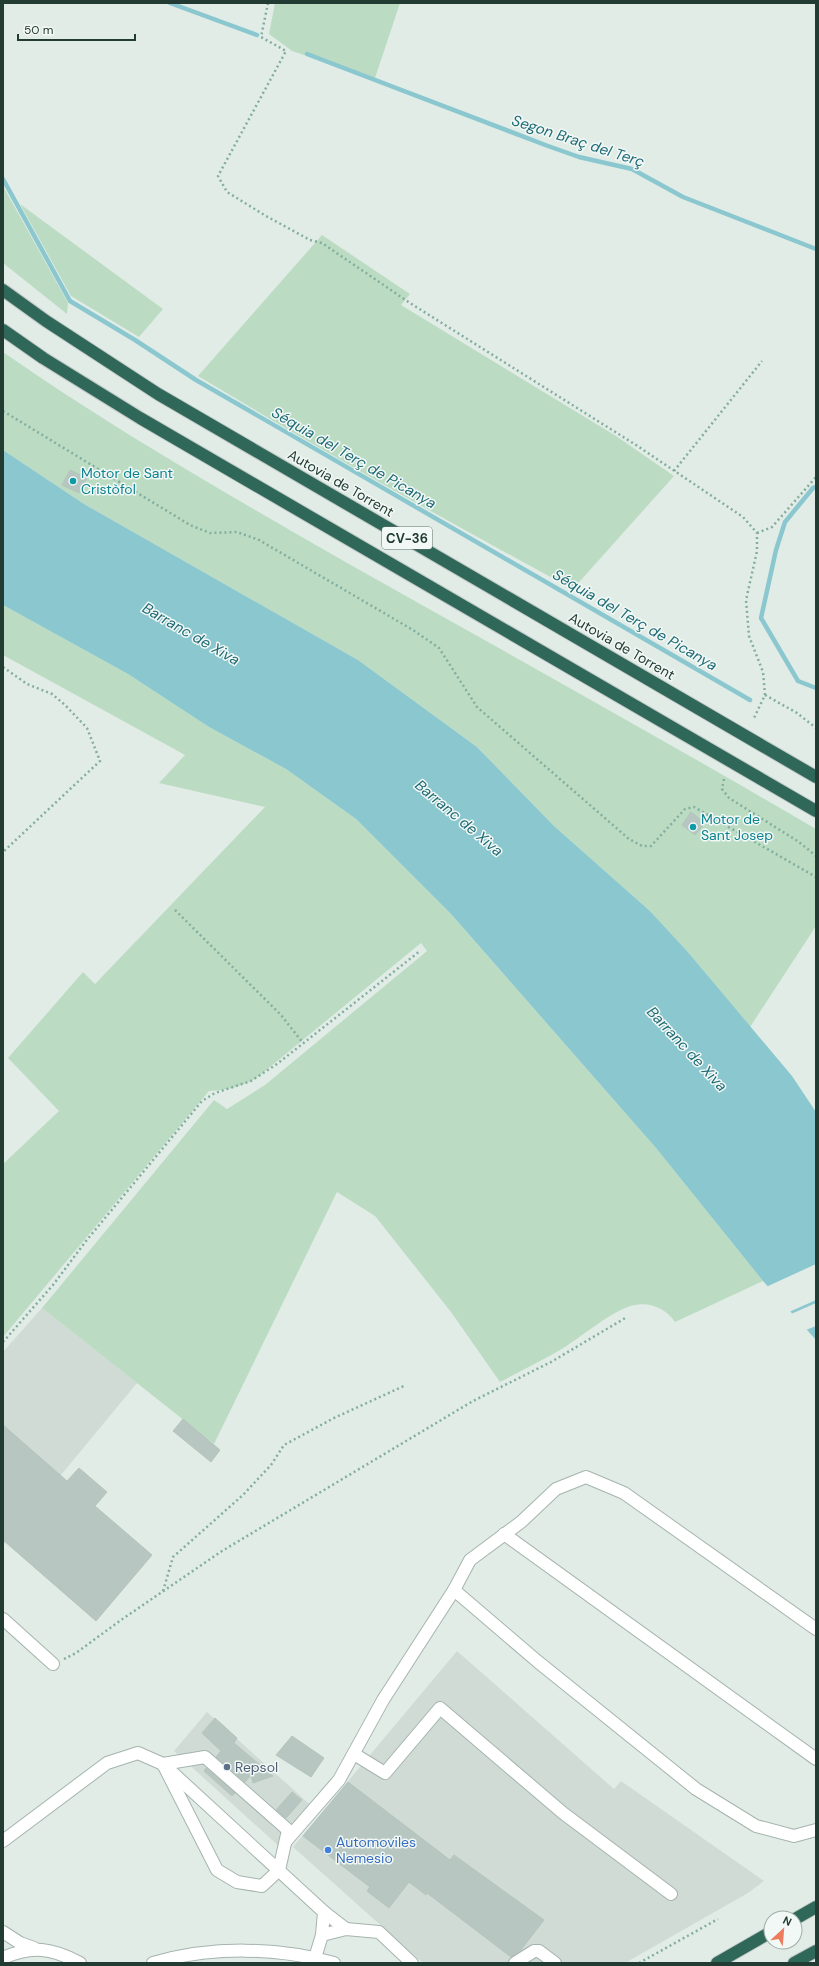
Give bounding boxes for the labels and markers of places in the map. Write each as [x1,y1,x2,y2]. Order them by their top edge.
place label: Motor de Sant Cristòfol [81,464,173,498]
marker: Motor de Sant Cristòfol [68,476,78,486]
place label: Motor de Sant Josep [701,810,773,844]
marker: Motor de Sant Josep [688,822,698,832]
place label: Repsol [235,1758,278,1776]
marker: Repsol [222,1762,232,1772]
place label: Automoviles Nemesio [336,1833,416,1867]
marker: Automoviles Nemesio [323,1845,333,1855]

